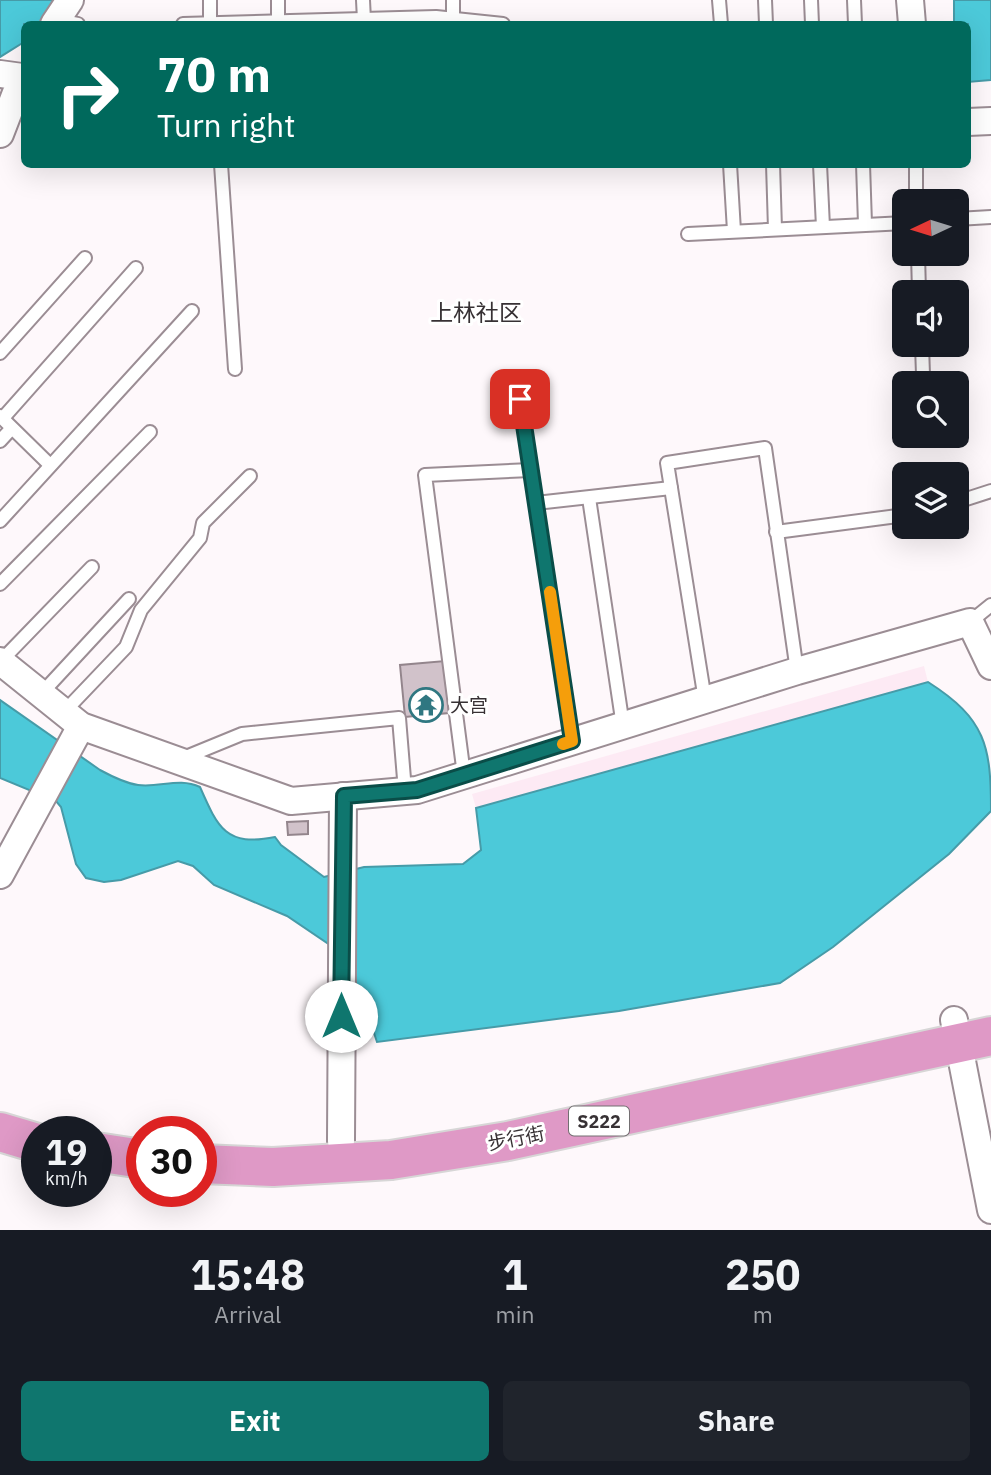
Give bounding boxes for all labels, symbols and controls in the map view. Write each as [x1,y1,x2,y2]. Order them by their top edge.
text: 70 m [157,42,271,105]
icon: right [42,49,133,140]
text: Turn right [157,104,295,146]
north arrow [892,189,970,266]
map controls [892,189,969,539]
button: sound [892,280,969,357]
district label: 上林社区 [430,297,522,327]
pin [490,369,550,429]
button: search [892,371,969,448]
icon: arrive [501,380,539,418]
button: layers [892,462,969,539]
temple icon: 大宫 [407,686,445,724]
place label: 大宫 [450,693,488,717]
position arrow [304,979,378,1053]
road number: S222 [569,1106,629,1136]
speed limit sign: 30 [126,1116,217,1207]
street label: 步行街 [486,1121,546,1155]
text: 19 [45,1129,88,1175]
text: km/h [45,1167,88,1190]
text: 15:48 [190,1247,305,1302]
text: 1 [502,1247,528,1302]
text: 250 [725,1247,801,1302]
text: Arrival [214,1299,281,1329]
text: min [496,1299,534,1329]
text: m [753,1299,773,1329]
button: Exit [21,1381,489,1461]
button: Share [503,1381,970,1461]

